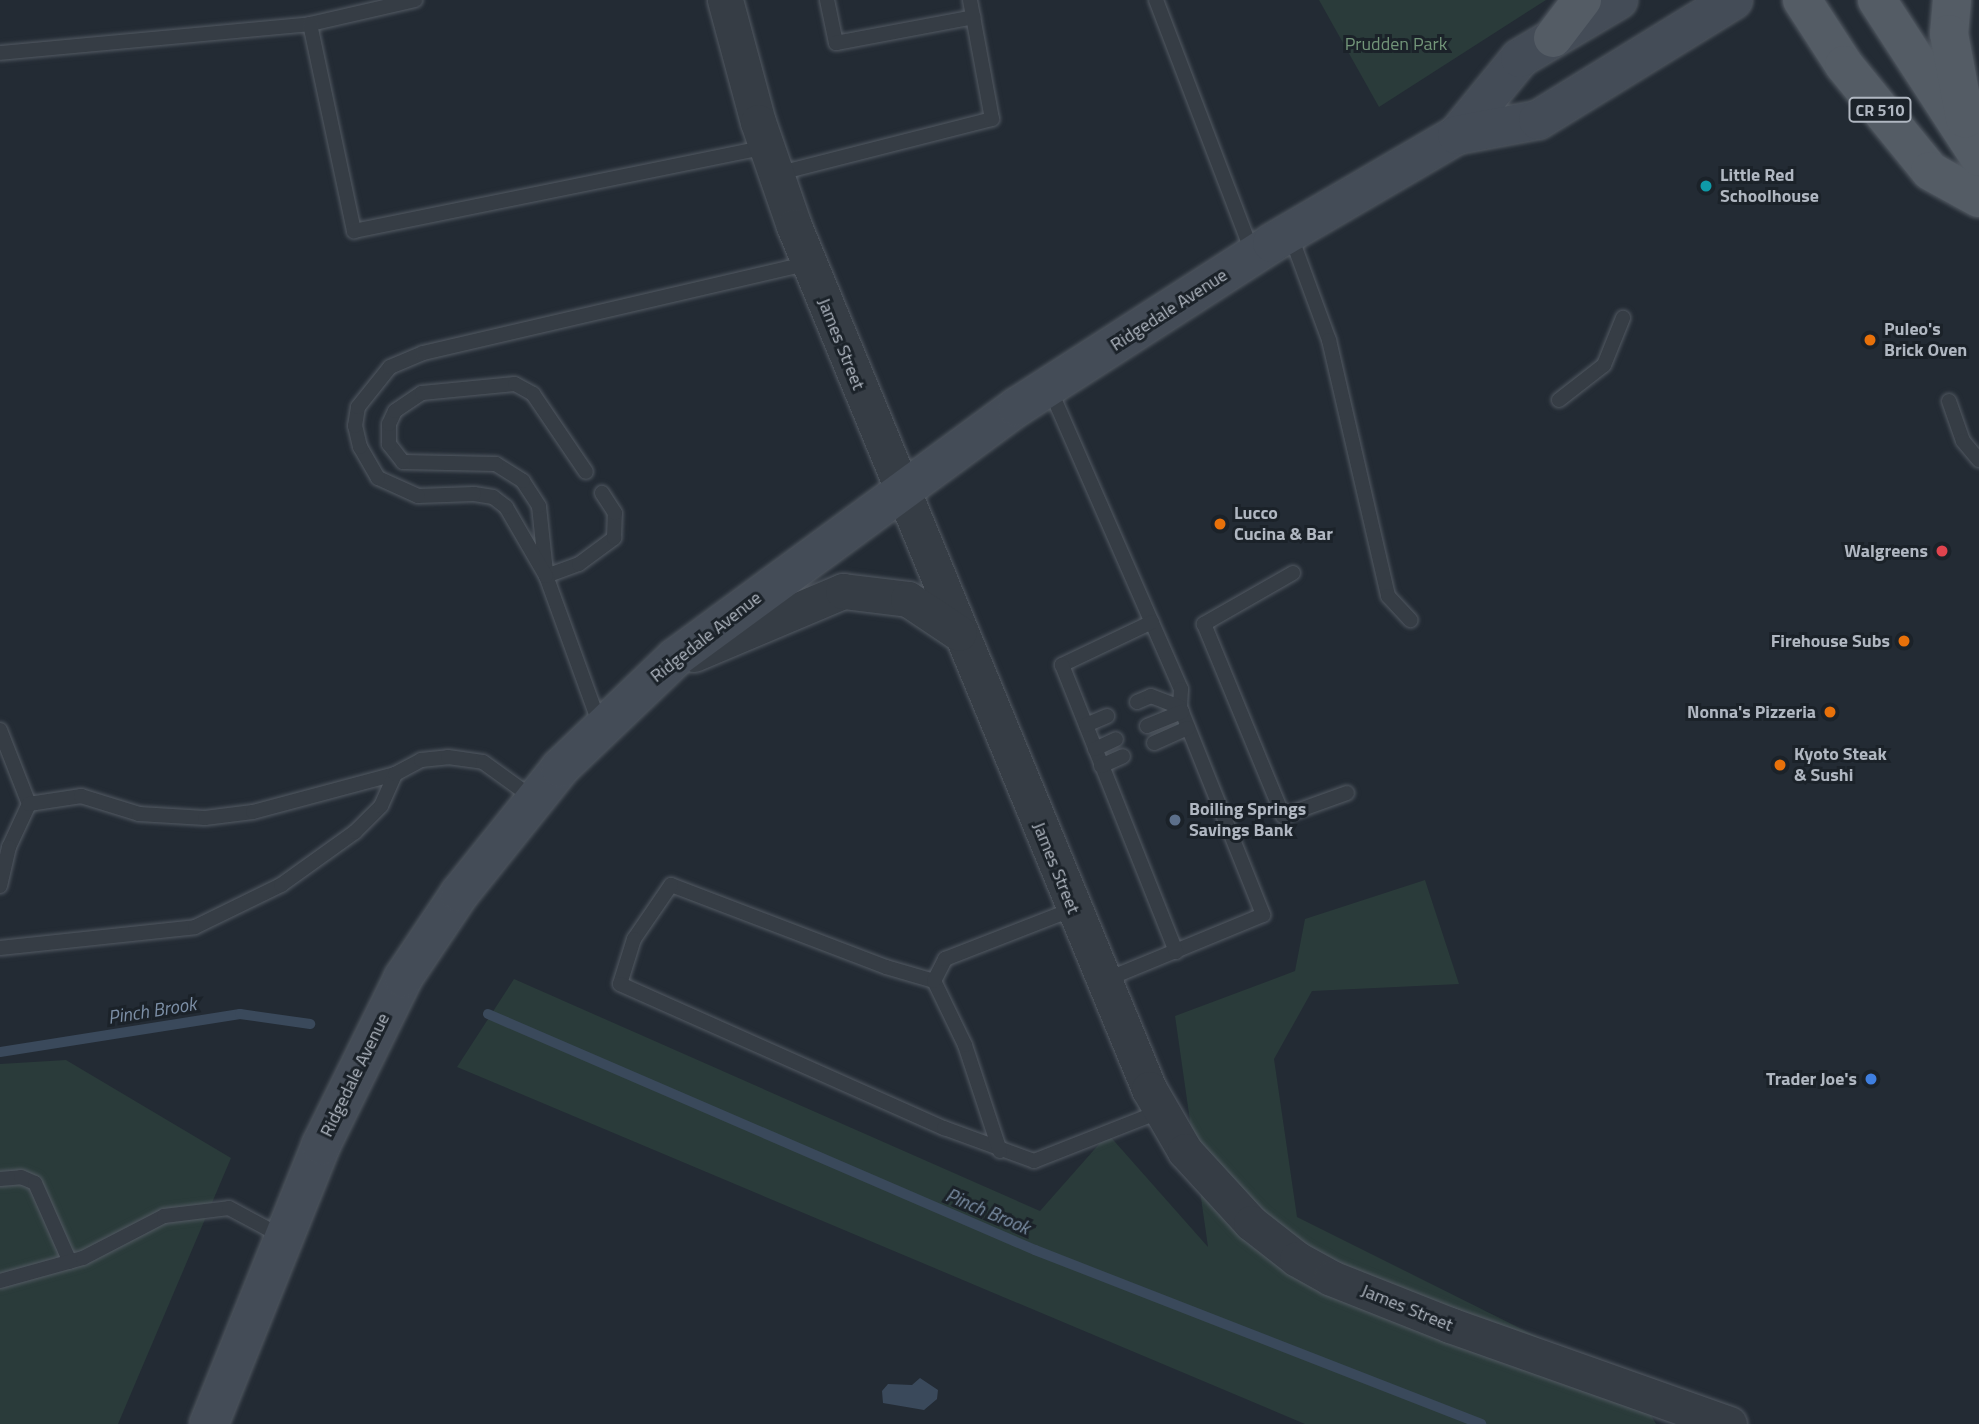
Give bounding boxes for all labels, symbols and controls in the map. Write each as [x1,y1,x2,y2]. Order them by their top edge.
park label: Prudden Park [1345,33,1447,55]
road number: CR 510 [1847,97,1913,122]
place label: Little Red Schoolhouse [1720,165,1819,208]
marker: Little Red Schoolhouse [1698,178,1714,194]
street label: Ridgedale Avenue [1107,264,1231,356]
street label: James Street [813,295,869,393]
place label: Puleo's Brick Oven [1884,319,1967,362]
marker: Puleo's Brick Oven [1862,332,1878,348]
place label: Lucco Cucina & Bar [1234,503,1333,546]
marker: Lucco Cucina & Bar [1212,516,1228,532]
place label: Walgreens [1844,540,1928,562]
marker: Walgreens [1934,543,1950,559]
street label: Ridgedale Avenue [646,587,766,687]
place label: Firehouse Subs [1771,630,1890,652]
marker: Firehouse Subs [1896,633,1912,649]
place label: Nonna's Pizzeria [1687,701,1816,723]
marker: Nonna's Pizzeria [1822,704,1838,720]
place label: Kyoto Steak & Sushi [1794,744,1887,786]
marker: Kyoto Steak & Sushi [1772,757,1788,773]
place label: Boiling Springs Savings Bank [1189,799,1306,842]
marker: Boiling Springs Savings Bank [1167,812,1183,828]
street label: James Street [1028,819,1084,917]
water label: Pinch Brook [106,992,198,1028]
street label: Ridgedale Avenue [316,1010,394,1140]
place label: Trader Joe's [1766,1068,1857,1090]
marker: Trader Joe's [1863,1071,1879,1087]
water label: Pinch Brook [943,1183,1033,1239]
street label: James Street [1358,1280,1456,1336]

